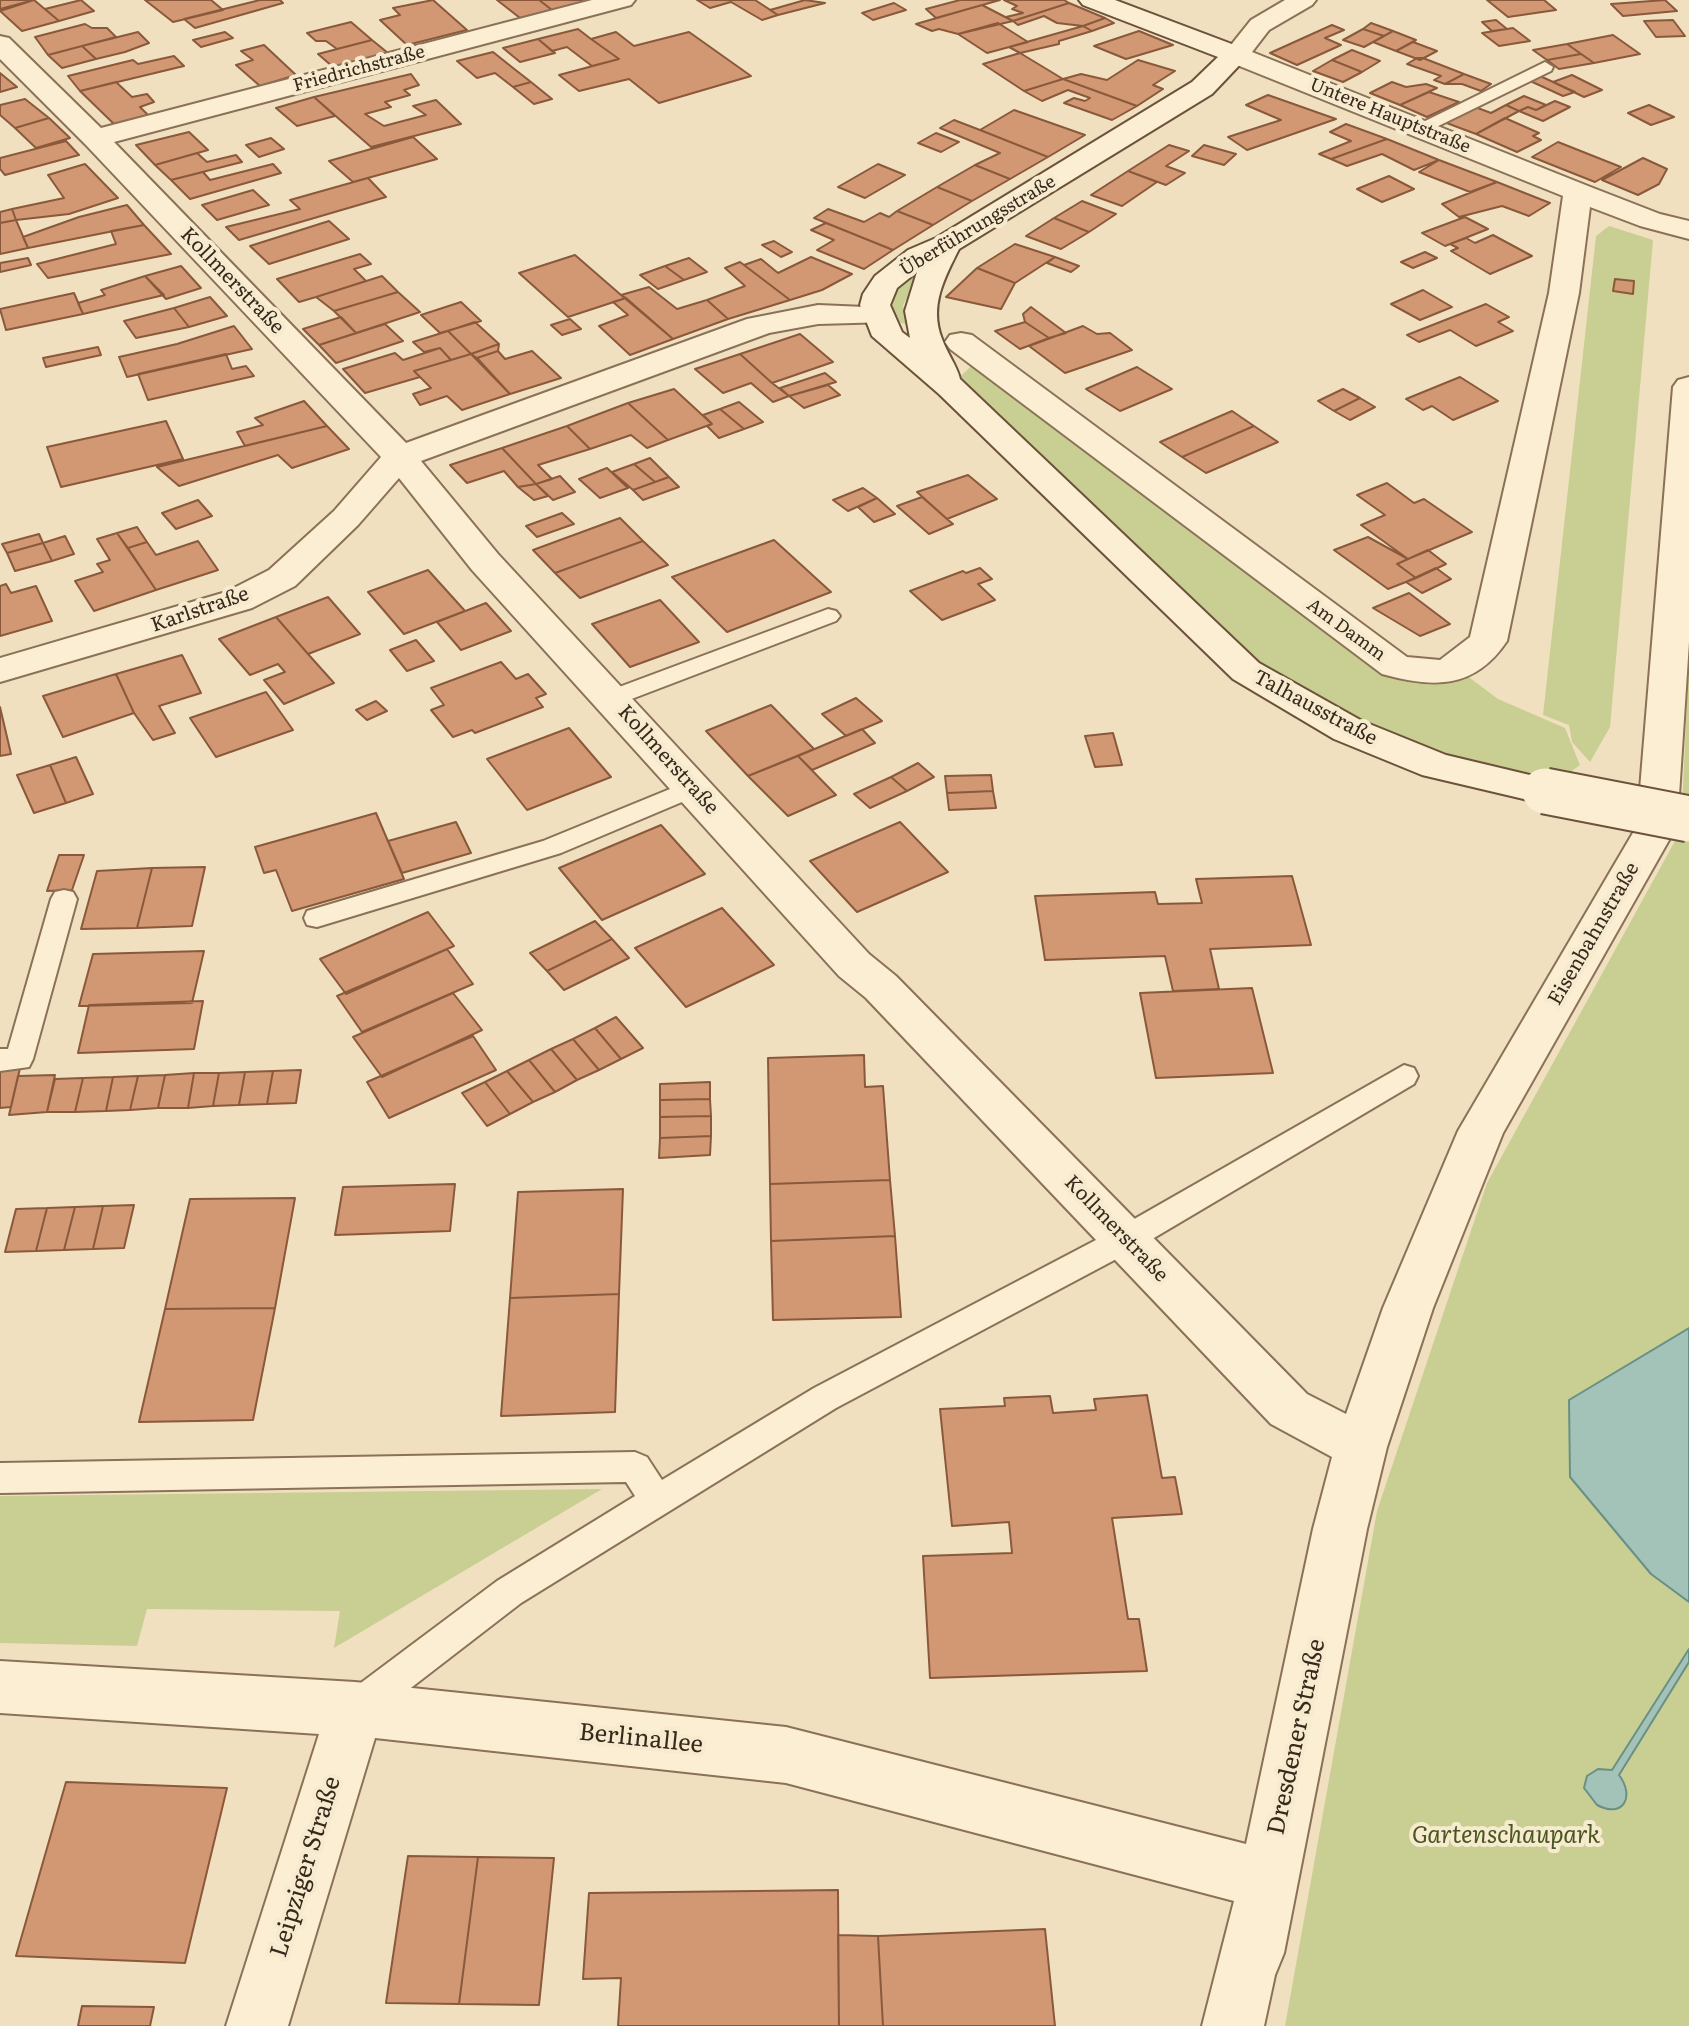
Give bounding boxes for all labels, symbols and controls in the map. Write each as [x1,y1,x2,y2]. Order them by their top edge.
street label: Friedrichstraße [291,41,427,97]
street label: Untere Hauptstraße [1307,74,1473,158]
street label: Überführungsstraße [896,171,1060,281]
street label: Kollmerstraße [175,223,289,339]
street label: Karlstraße [148,582,252,638]
street label: Am Damm [1302,594,1390,666]
street label: Talhausstraße [1249,665,1381,751]
street label: Kollmerstraße [613,700,723,820]
street label: Eisenbahnstraße [1543,858,1645,1010]
street label: Kollmerstraße [1059,1171,1173,1287]
street label: Dresdener Straße [1262,1636,1332,1838]
street label: Berlinallee [578,1718,704,1760]
street label: Leipziger Straße [265,1773,347,1961]
park label: Gartenschaupark [1412,1822,1600,1850]

